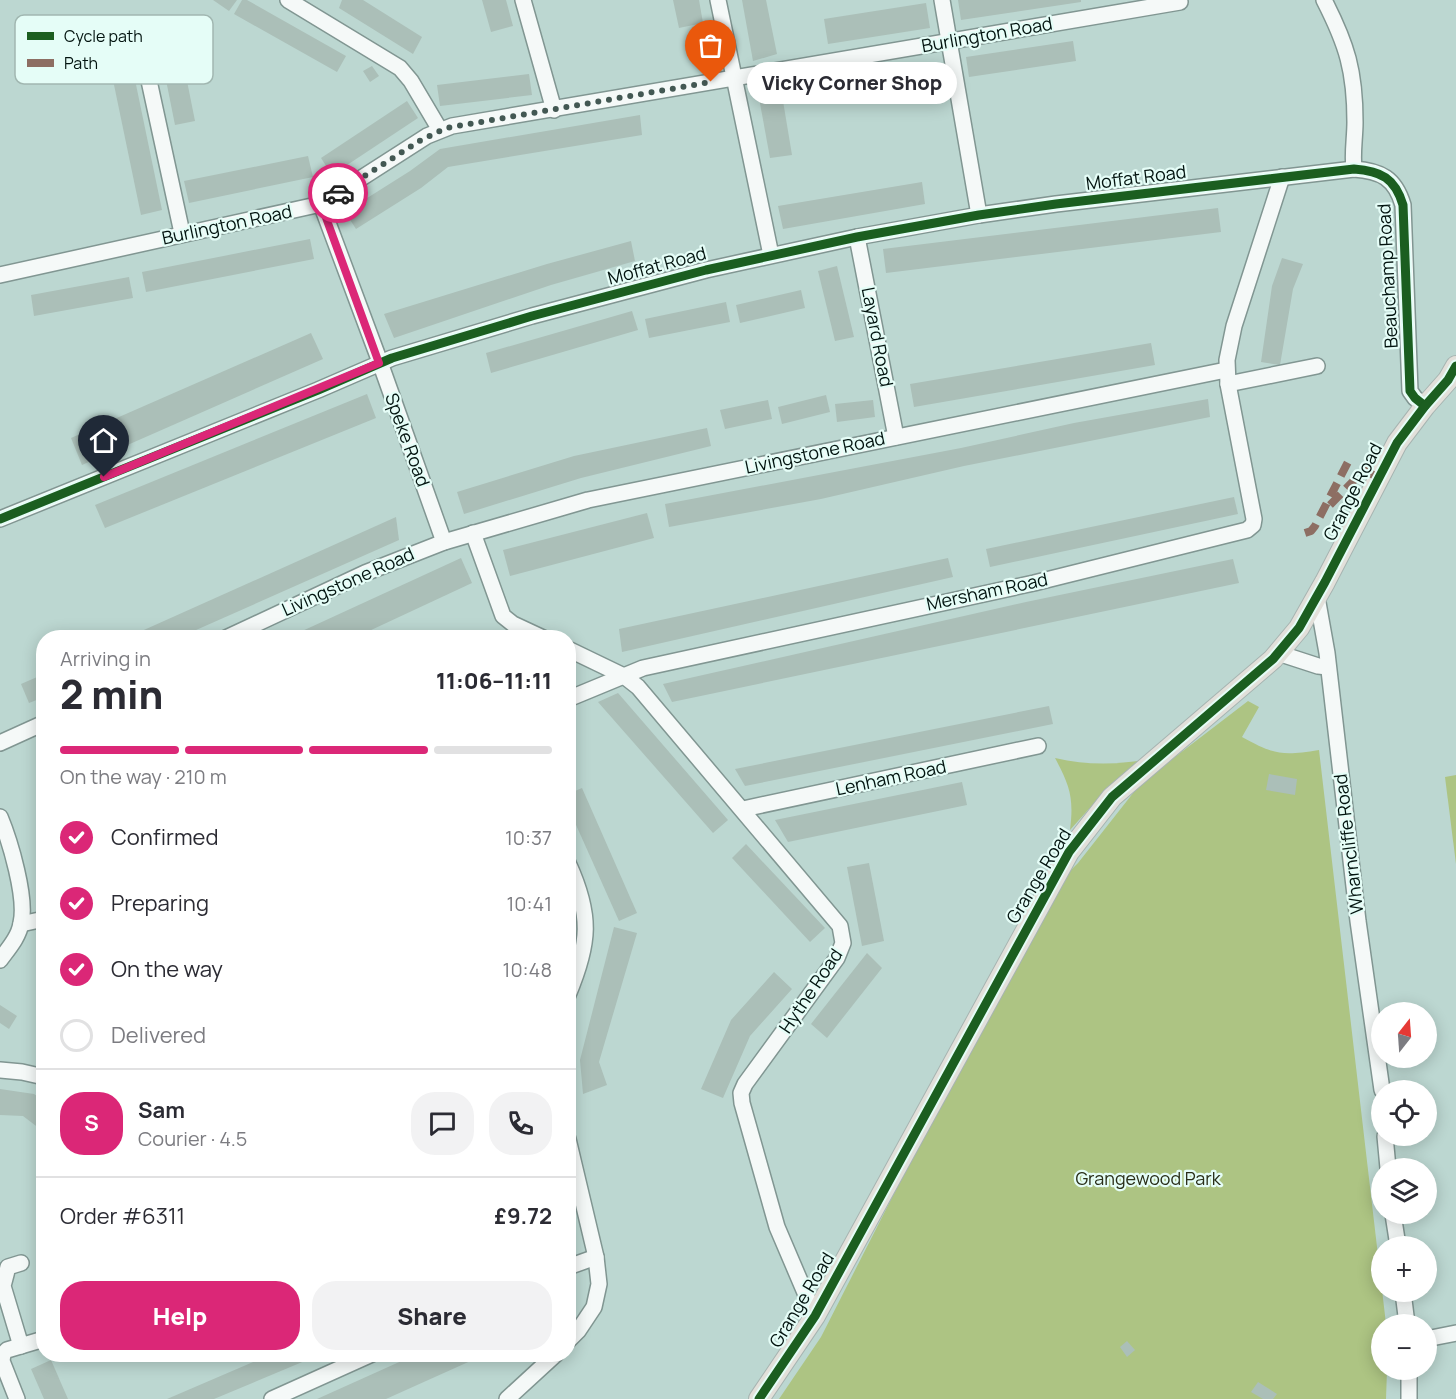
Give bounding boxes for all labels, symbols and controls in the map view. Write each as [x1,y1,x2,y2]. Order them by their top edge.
street label: Burlington Road [920,11,1054,57]
legend [15,15,213,84]
pin [685,20,736,82]
text: Cycle path [64,25,143,47]
icon: bag [694,29,727,62]
text: Path [64,52,98,74]
callout: Vicky Corner Shop [747,61,957,103]
text: Vicky Corner Shop [762,69,942,96]
street label: Moffat Road [1084,159,1187,195]
courier [308,163,368,223]
icon: car [322,177,355,210]
street label: Burlington Road [160,199,294,250]
street label: Beauchamp Road [1371,203,1403,349]
street label: Moffat Road [605,240,709,290]
street label: Layard Road [857,285,899,389]
street label: Speke Road [380,390,436,490]
pin [78,415,129,477]
icon: home [87,424,120,457]
street label: Livingstone Road [743,425,887,479]
street label: Grange Road [1317,438,1387,545]
street label: Livingstone Road [278,541,418,621]
street label: Mersham Road [924,566,1050,616]
text: Arriving in [60,645,151,672]
text: 11:06–11:11 [436,666,552,696]
text: 2 min [60,667,163,721]
street label: Lenham Road [833,754,948,800]
text: On the way · 210 m [60,763,227,790]
street label: Wharncliffe Road [1327,773,1369,916]
icon: check [60,821,93,854]
text: Confirmed [111,822,219,852]
street label: Grange Road [1000,823,1076,928]
text: 10:37 [505,824,552,851]
icon: check [60,887,93,920]
text: Preparing [111,888,209,918]
text: 10:41 [506,890,552,917]
street label: Hythe Road [773,943,847,1037]
icon: check [60,953,93,986]
text: On the way [111,954,223,984]
text: 10:48 [503,956,552,983]
north arrow [1371,1002,1437,1068]
map controls [1371,1002,1437,1380]
text: Delivered [111,1020,206,1050]
button: locate [1371,1080,1437,1146]
button: chat [411,1092,474,1155]
button: phone [489,1092,552,1155]
text: Sam [138,1095,185,1125]
text: S [84,1108,99,1138]
text: Courier · 4.5 [138,1125,247,1152]
button: layers [1371,1158,1437,1224]
park label: Grangewood Park [1075,1166,1222,1190]
text: Order #6311 [60,1201,185,1231]
text: £9.72 [494,1201,552,1231]
button: + [1371,1236,1437,1302]
street label: Grange Road [763,1247,839,1352]
button: Help [60,1281,300,1350]
button: Share [312,1281,552,1350]
button: − [1371,1314,1437,1380]

